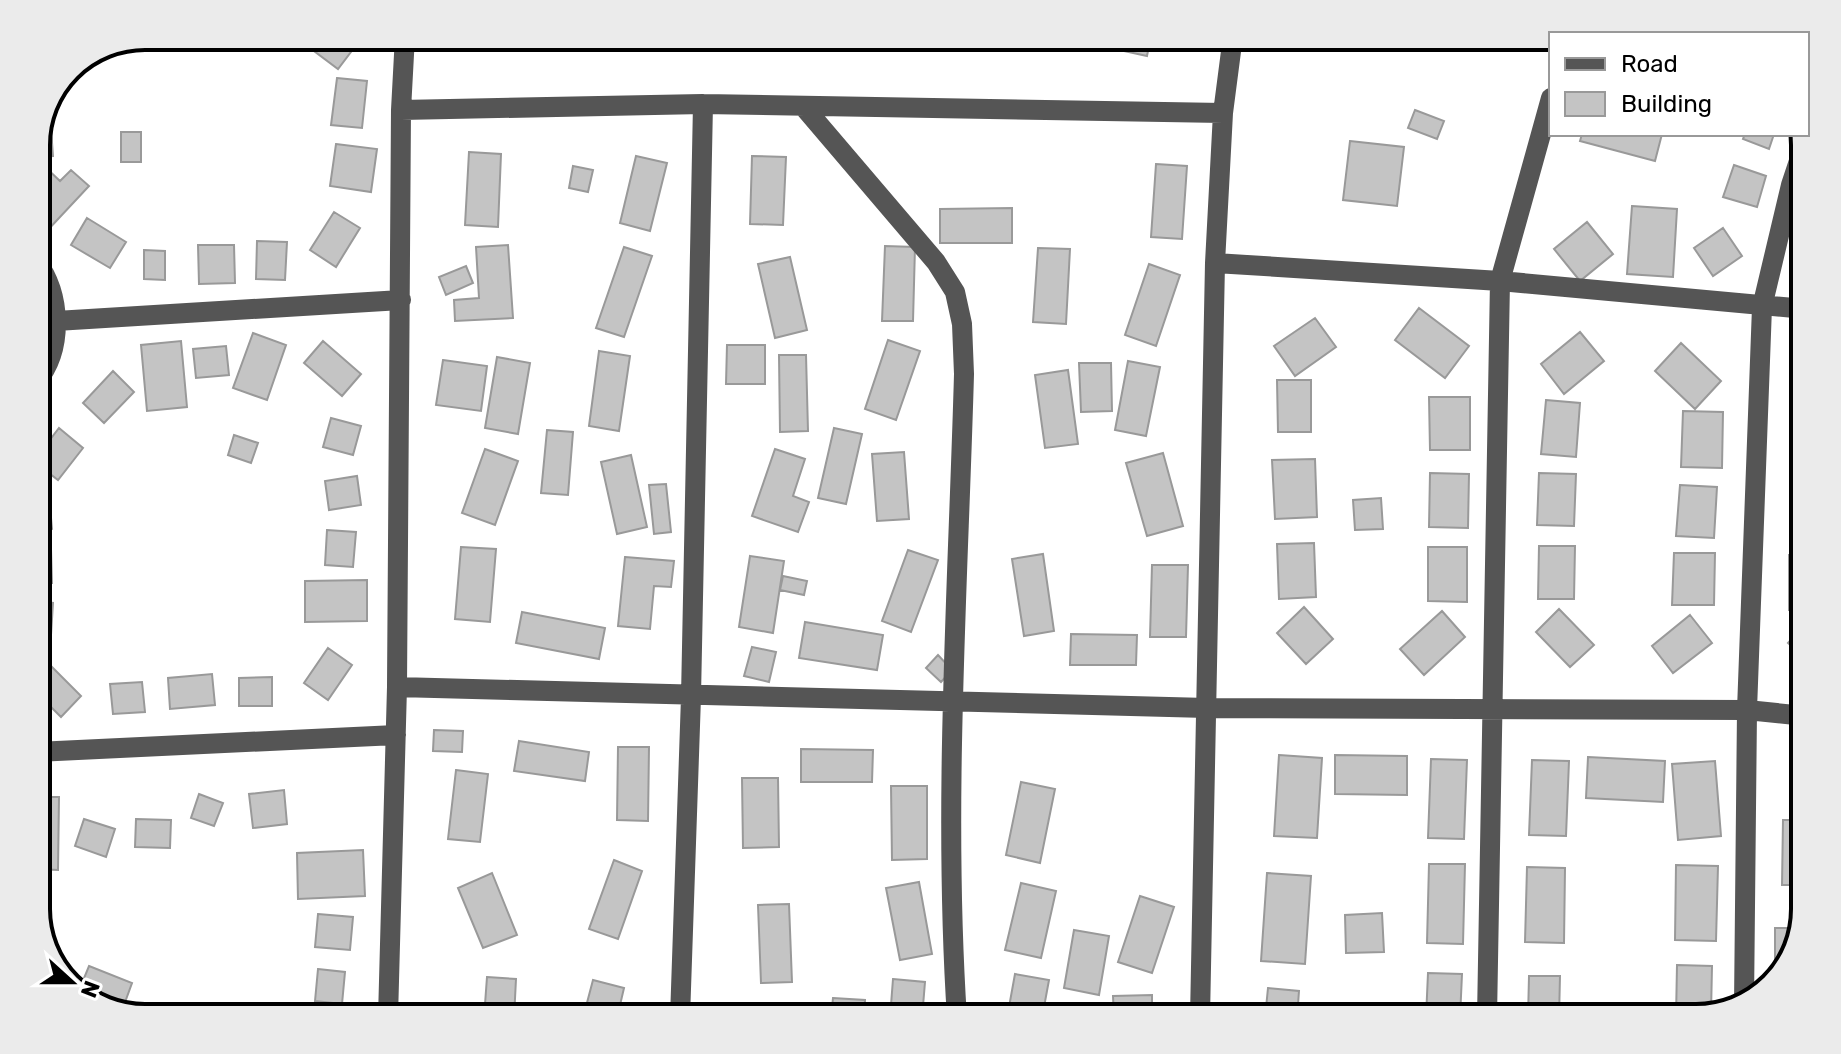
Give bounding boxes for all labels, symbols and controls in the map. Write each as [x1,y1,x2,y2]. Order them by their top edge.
legend [1549,32,1809,136]
text: Road [1621,50,1678,78]
text: Building [1621,90,1712,118]
north arrow [32,942,112,1022]
text: N [75,977,106,1001]

